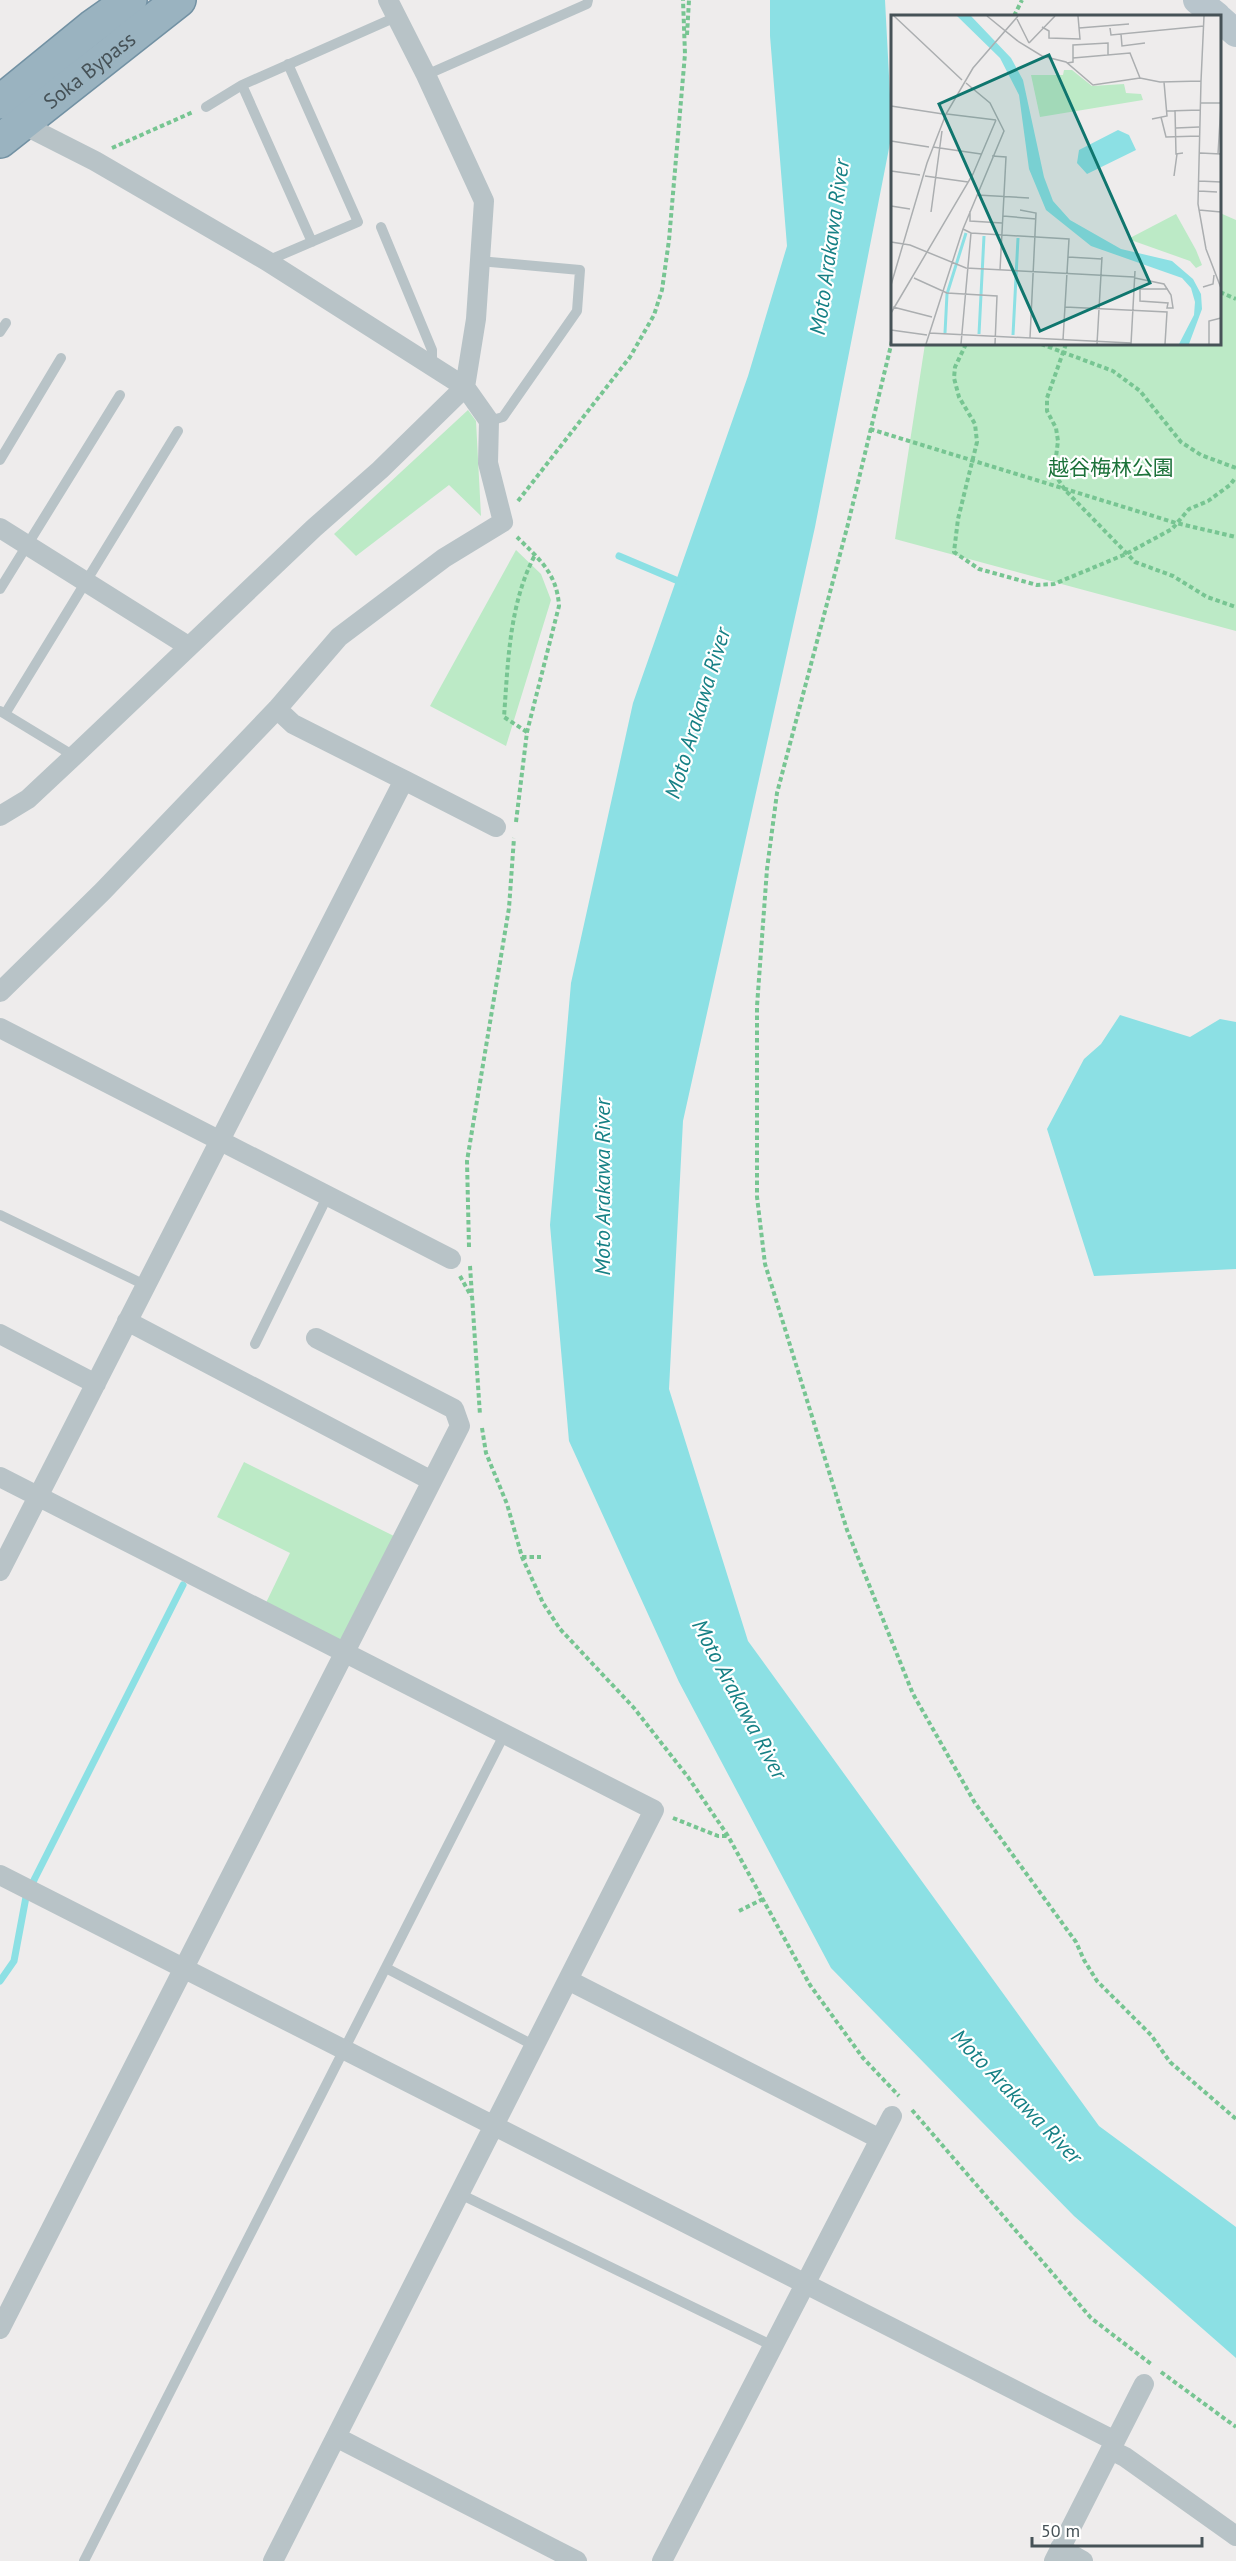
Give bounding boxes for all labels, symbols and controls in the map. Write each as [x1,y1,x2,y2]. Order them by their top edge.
inset map [891,15,1221,345]
street label: Soka Bypass [38,25,141,115]
water label: Moto Arakawa River [803,156,855,337]
park label: 越谷梅林公園 [1048,454,1174,481]
water label: Moto Arakawa River [658,623,737,802]
water label: Moto Arakawa River [588,1097,616,1276]
water label: Moto Arakawa River [686,1614,795,1785]
water label: Moto Arakawa River [945,2023,1090,2171]
scale bar [1032,2510,1202,2548]
text: 50 m [1041,2519,1080,2542]

